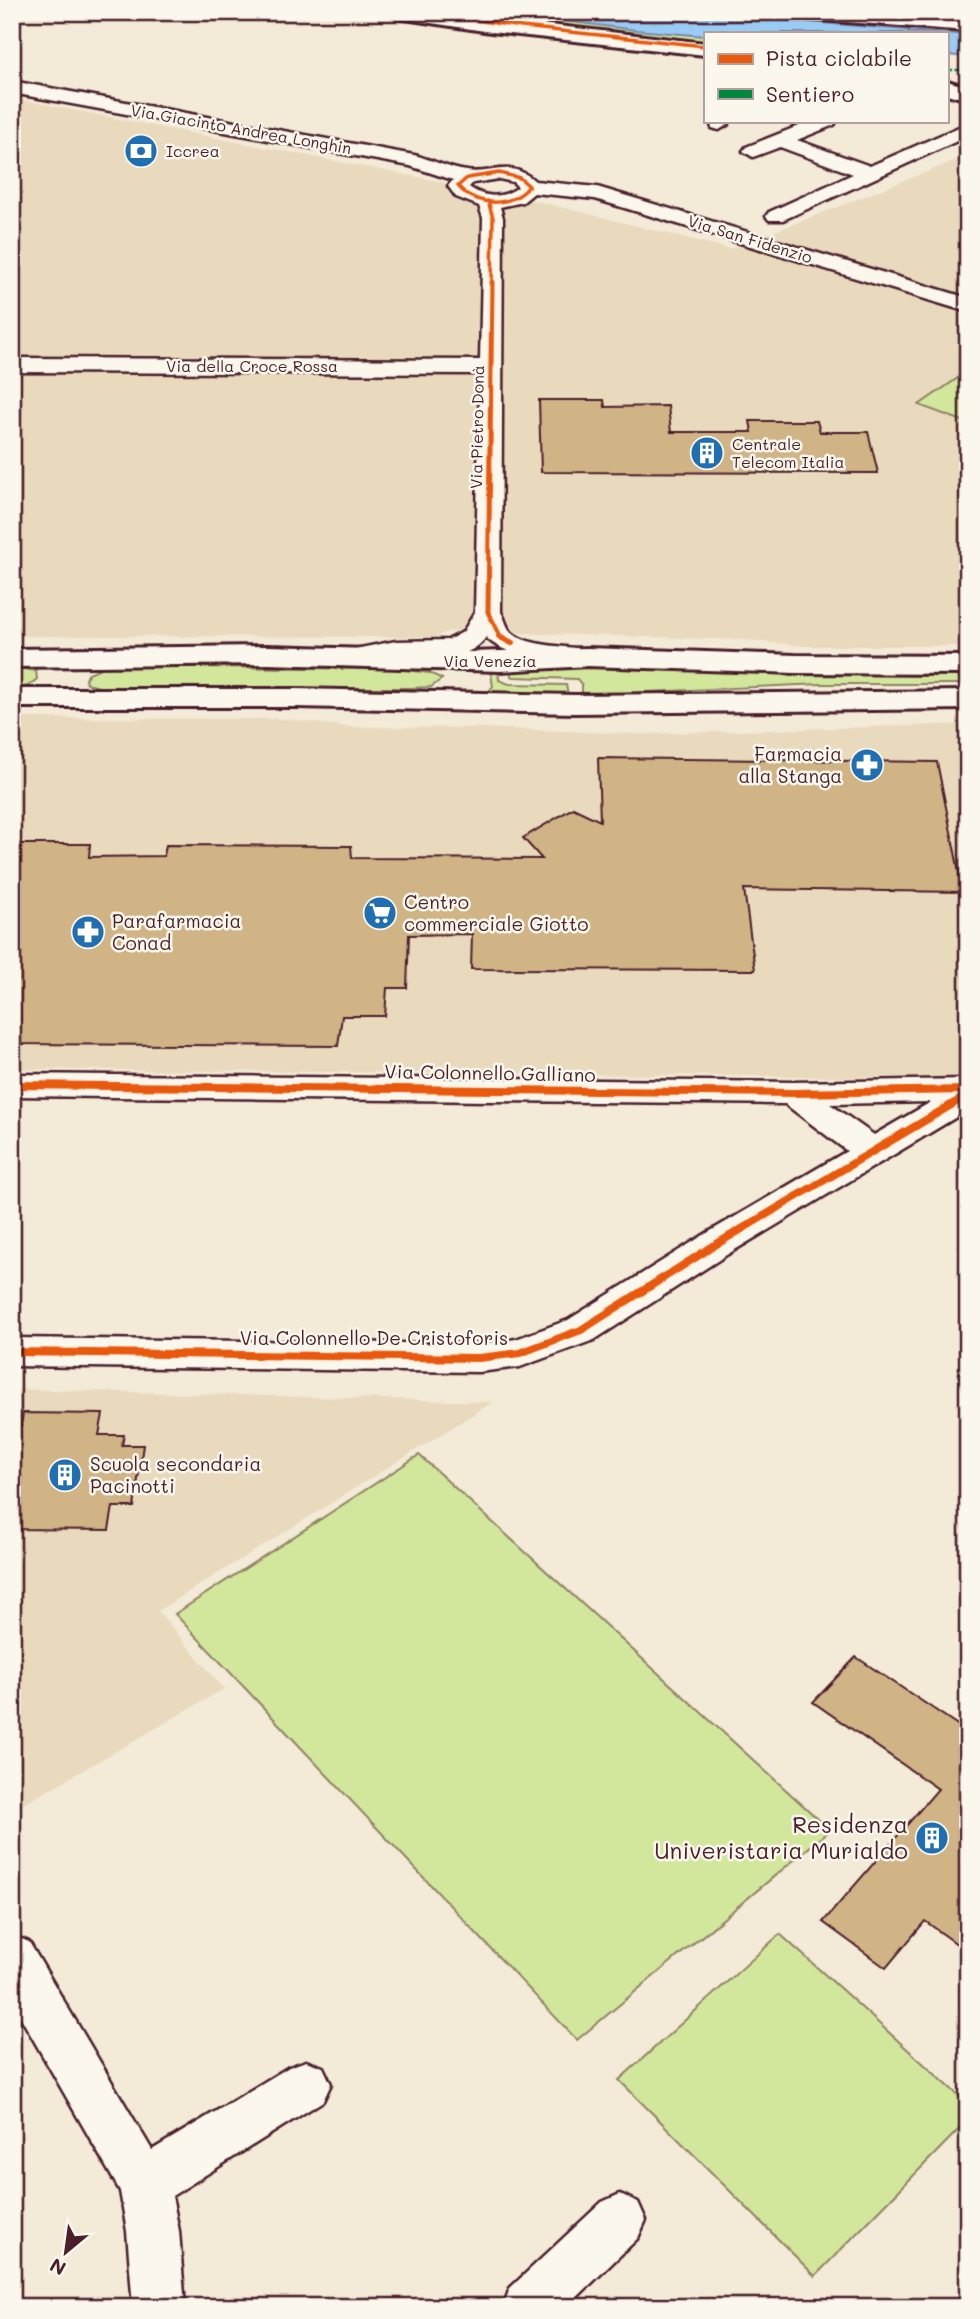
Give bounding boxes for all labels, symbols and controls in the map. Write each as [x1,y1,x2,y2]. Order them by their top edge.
legend [704,32,948,122]
text: Pista ciclabile [766,44,912,71]
text: Sentiero [766,80,854,107]
street label: Via Giacinto Andrea Longhin [129,99,353,158]
bank icon: Iccrea [122,132,160,170]
place label: Iccrea [166,140,220,161]
street label: Via San Fidenzio [685,210,815,267]
street label: Via della Croce Rossa [166,355,338,376]
street label: Via Pietro Donà [465,365,488,489]
place label: Centrale Telecom Italia [732,433,844,472]
building icon: Centrale Telecom Italia [688,434,726,472]
street label: Via Venezia [444,650,537,671]
place label: Farmacia alla Stanga [738,741,842,788]
pharmacy icon: Farmacia alla Stanga [848,746,886,784]
place label: Centro commerciale Giotto [404,889,589,936]
supermarket icon: Centro commerciale Giotto [361,894,399,932]
place label: Parafarmacia Conad [112,908,241,955]
pharmacy icon: Parafarmacia Conad [69,913,107,951]
street label: Via Colonnello Galliano [384,1058,596,1087]
street label: Via Colonnello De Cristoforis [240,1325,508,1350]
place label: Scuola secondaria Pacinotti [90,1451,261,1498]
building icon: Scuola secondaria Pacinotti [46,1456,84,1494]
place label: Residenza Univeristaria Murialdo [654,1809,908,1865]
building icon: Residenza Univeristaria Murialdo [913,1819,951,1857]
north arrow [32,2218,102,2288]
text: N [45,2253,70,2282]

